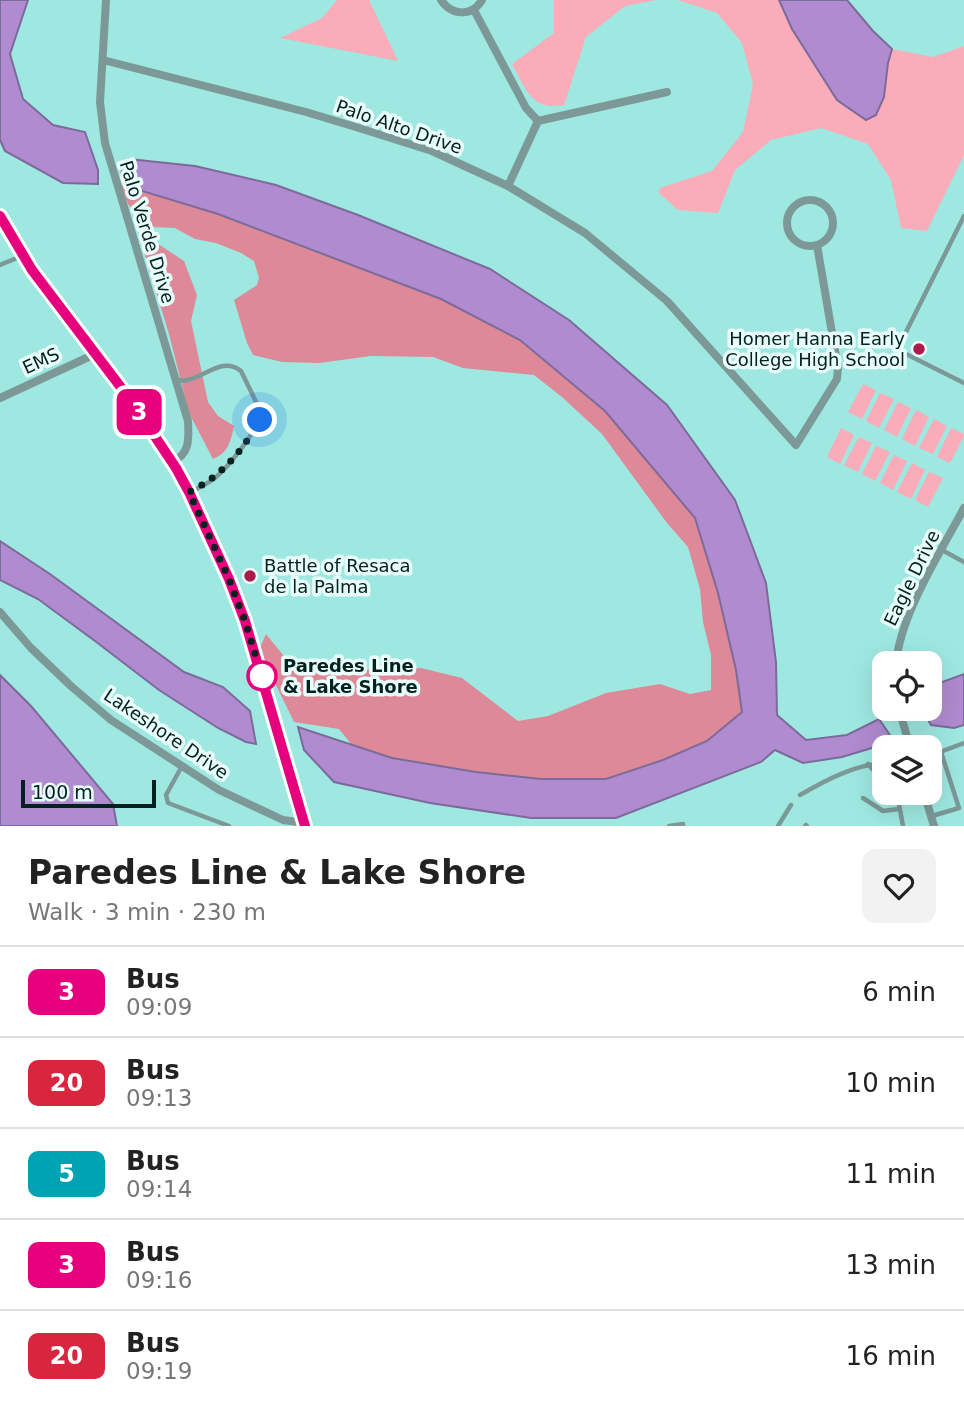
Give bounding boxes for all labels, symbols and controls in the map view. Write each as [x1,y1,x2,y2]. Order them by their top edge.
street label: Palo Alto Drive [333,95,465,158]
street label: Palo Verde Drive [116,158,179,306]
place label: Homer Hanna Early College High School [725,328,905,370]
marker: Homer Hanna Early College High School [911,341,927,357]
street label: EMS [19,343,63,378]
line badge: 3 [116,389,162,435]
text: 3 [131,398,147,426]
your location [242,402,277,437]
street label: Eagle Drive [879,527,944,629]
place label: Battle of Resaca de la Palma [264,555,410,597]
marker: Battle of Resaca de la Palma [242,568,258,584]
map controls [872,651,942,805]
button: locate [872,651,942,721]
place label: Paredes Line & Lake Shore [283,655,418,697]
marker: Paredes Line & Lake Shore [247,661,277,691]
street label: Lakeshore Drive [100,684,232,783]
button: layers [872,735,942,805]
scale bar [21,777,156,809]
text: 100 m [32,781,93,803]
button: heart [862,849,936,923]
text: Paredes Line & Lake Shore [28,853,526,892]
text: Walk · 3 min · 230 m [28,899,266,925]
text: Bus [126,964,180,994]
text: 6 min [862,977,936,1007]
text: 3 [58,978,75,1006]
text: 09:09 [126,994,192,1020]
text: Bus [126,1055,180,1085]
text: 10 min [846,1068,936,1098]
text: 20 [50,1069,83,1097]
text: 09:13 [126,1085,192,1111]
text: Bus [126,1146,180,1176]
text: 11 min [846,1159,936,1189]
text: 5 [58,1160,75,1188]
text: 09:14 [126,1176,192,1202]
text: Bus [126,1237,180,1267]
text: 13 min [846,1250,936,1280]
text: 3 [58,1251,75,1279]
text: 09:16 [126,1267,192,1293]
text: Bus [126,1328,180,1358]
text: 16 min [846,1341,936,1371]
text: 20 [50,1342,83,1370]
text: 09:19 [126,1358,192,1384]

